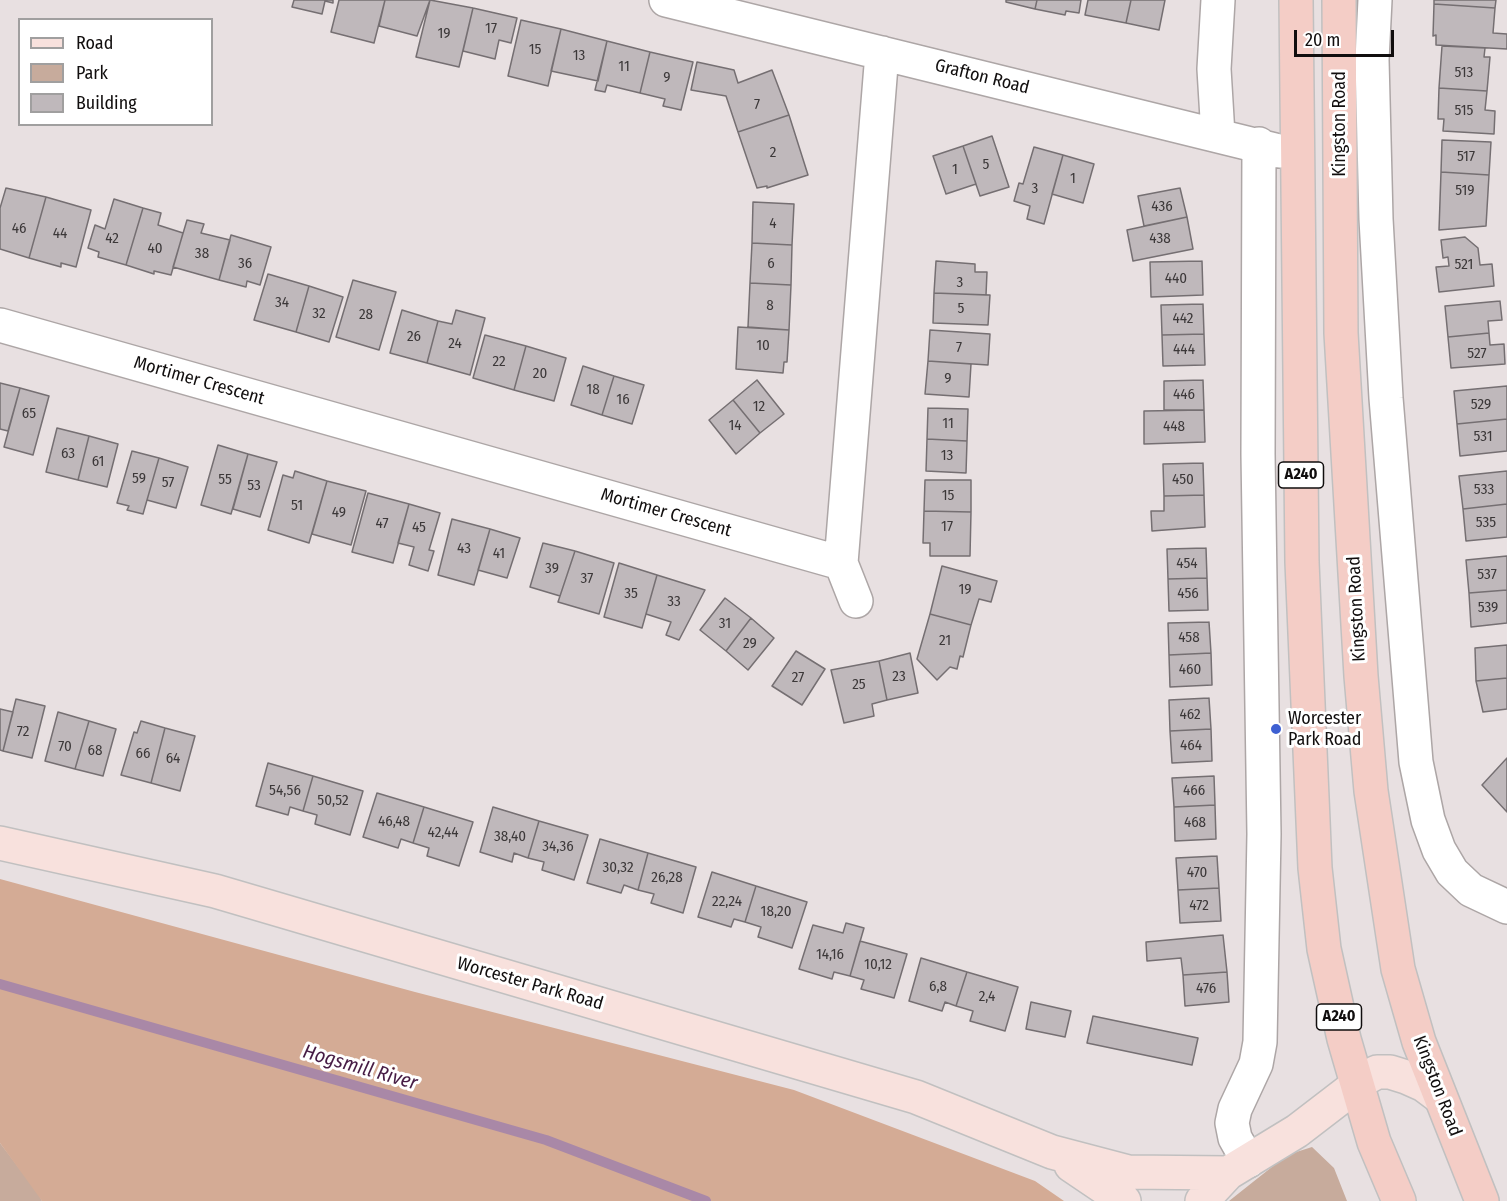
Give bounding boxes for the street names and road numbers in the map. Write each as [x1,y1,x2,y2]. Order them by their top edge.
street label: Grafton Road [933,55,1031,99]
street label: Kingston Road [1329,71,1351,177]
street label: Mortimer Crescent [131,352,267,410]
road number: A240 [1278,462,1324,488]
street label: Mortimer Crescent [598,484,734,542]
street label: Kingston Road [1343,556,1371,662]
street label: Worcester Park Road [454,953,606,1015]
road number: A240 [1316,1004,1362,1030]
street label: Kingston Road [1408,1033,1466,1139]

